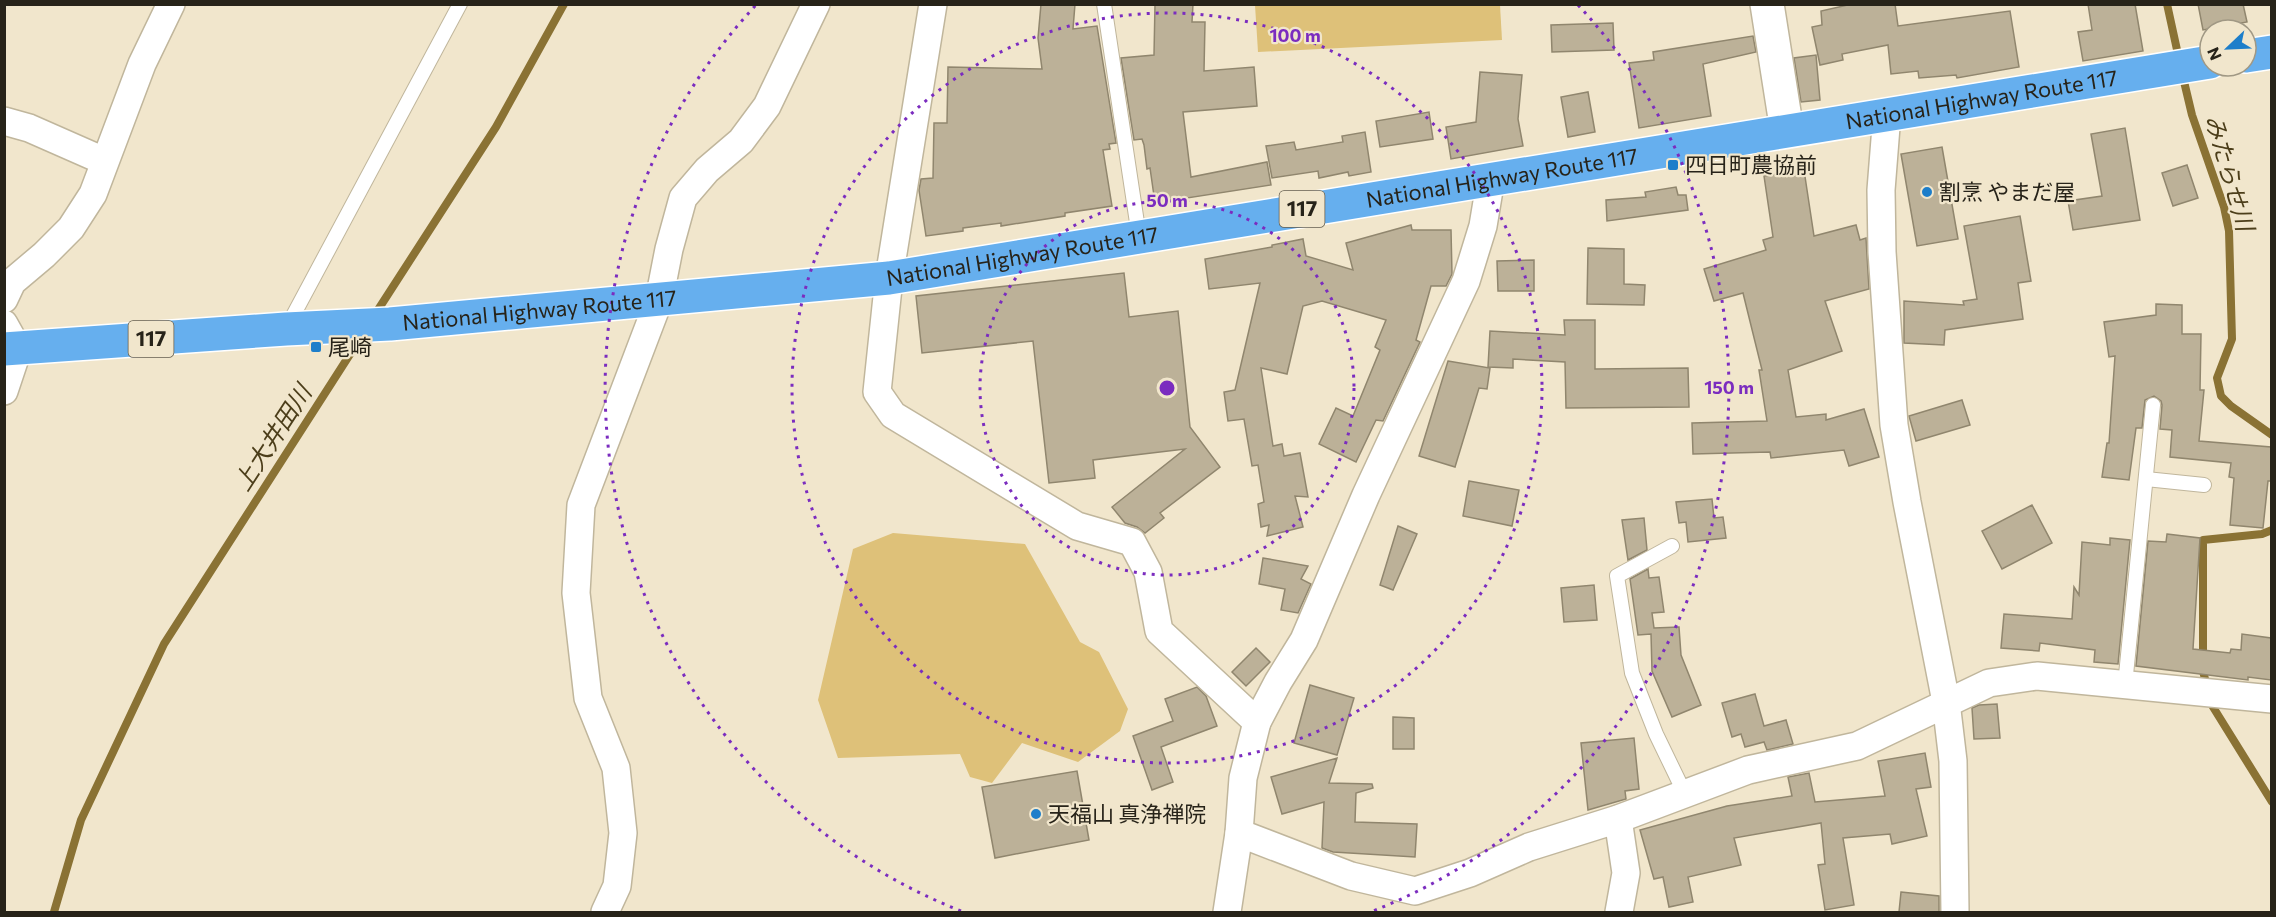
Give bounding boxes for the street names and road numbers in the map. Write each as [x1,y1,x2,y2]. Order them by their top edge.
street label: National Highway Route 117 [1843,63,2119,134]
street label: National Highway Route 117 [1364,142,1640,213]
road number: 117 [1280,191,1324,227]
street label: National Highway Route 117 [884,220,1160,291]
street label: National Highway Route 117 [401,284,678,336]
road number: 117 [128,321,174,357]

